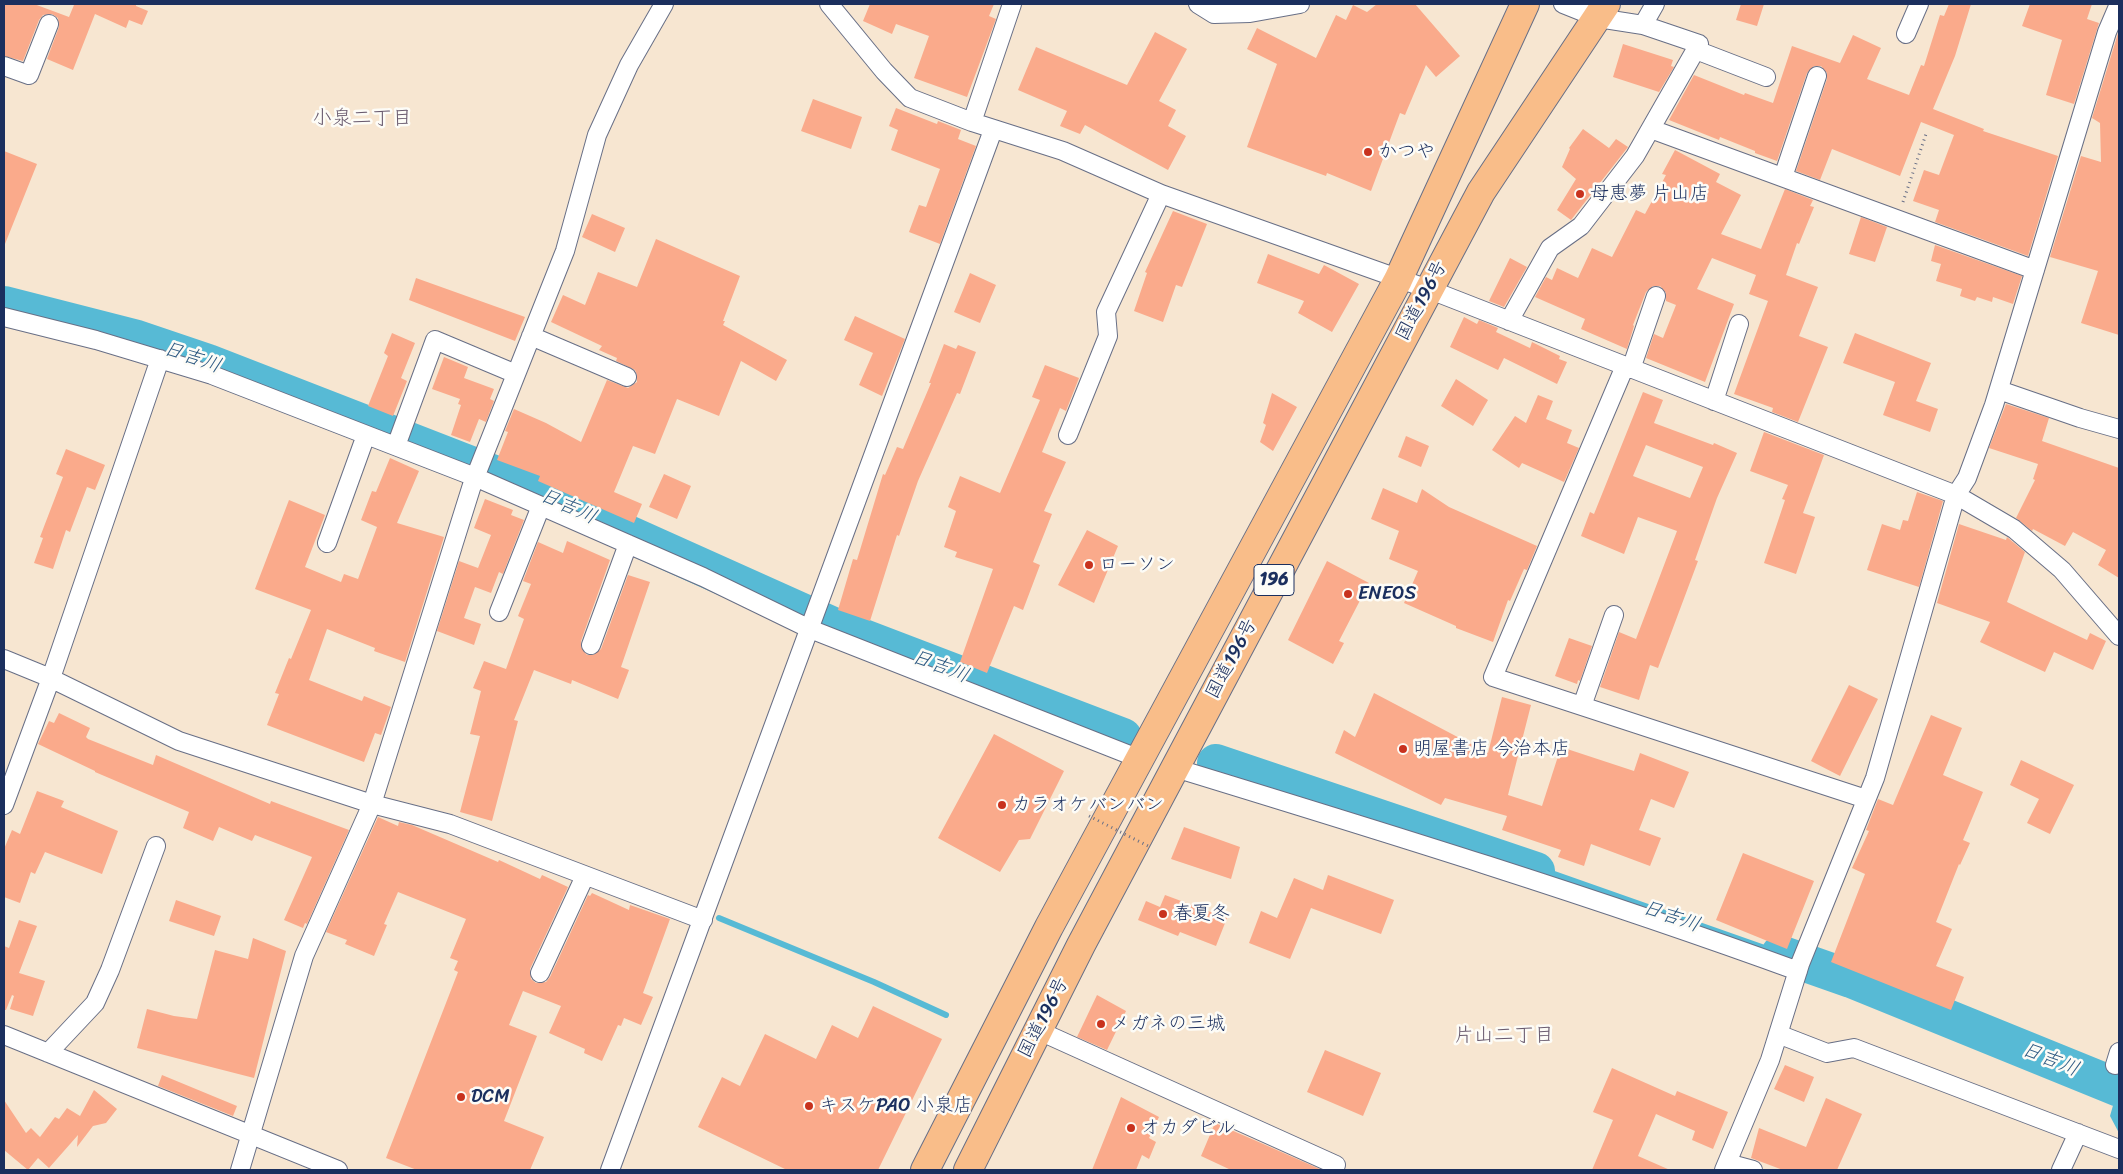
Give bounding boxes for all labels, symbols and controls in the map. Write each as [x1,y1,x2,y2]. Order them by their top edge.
district label: 小泉二丁目 [312,107,412,131]
place label: かつや [1378,141,1435,163]
marker: かつや [1362,146,1374,158]
place label: 母恵夢 片山店 [1590,183,1709,205]
marker: 母恵夢 片山店 [1574,188,1586,200]
street label: 国道196号 [1391,257,1453,345]
water label: 日吉川 [160,337,224,379]
water label: 日吉川 [536,484,600,530]
place label: ローソン [1099,554,1175,576]
marker: ローソン [1083,559,1095,571]
road number: 196 [1254,564,1294,596]
place label: ENEOS [1358,583,1417,605]
marker: ENEOS [1342,588,1354,600]
street label: 国道196号 [1201,615,1263,703]
water label: 日吉川 [908,645,972,689]
place label: 明屋書店 今治本店 [1413,738,1570,760]
marker: 明屋書店 今治本店 [1397,743,1409,755]
place label: カラオケバンバン [1012,794,1164,816]
marker: カラオケバンバン [996,799,1008,811]
water label: 日吉川 [1639,896,1703,938]
place label: 春夏冬 [1173,903,1230,925]
marker: 春夏冬 [1157,908,1169,920]
street label: 国道196号 [1014,974,1074,1062]
place label: メガネの三城 [1111,1013,1225,1035]
marker: メガネの三城 [1095,1018,1107,1030]
district label: 片山二丁目 [1454,1024,1554,1048]
water label: 日吉川 [2018,1038,2082,1082]
place label: DCM [471,1086,510,1108]
marker: DCM [455,1091,467,1103]
place label: キスケPAO 小泉店 [819,1095,973,1117]
marker: キスケPAO 小泉店 [803,1100,815,1112]
place label: オカダビル [1141,1117,1236,1139]
marker: オカダビル [1125,1122,1137,1134]

